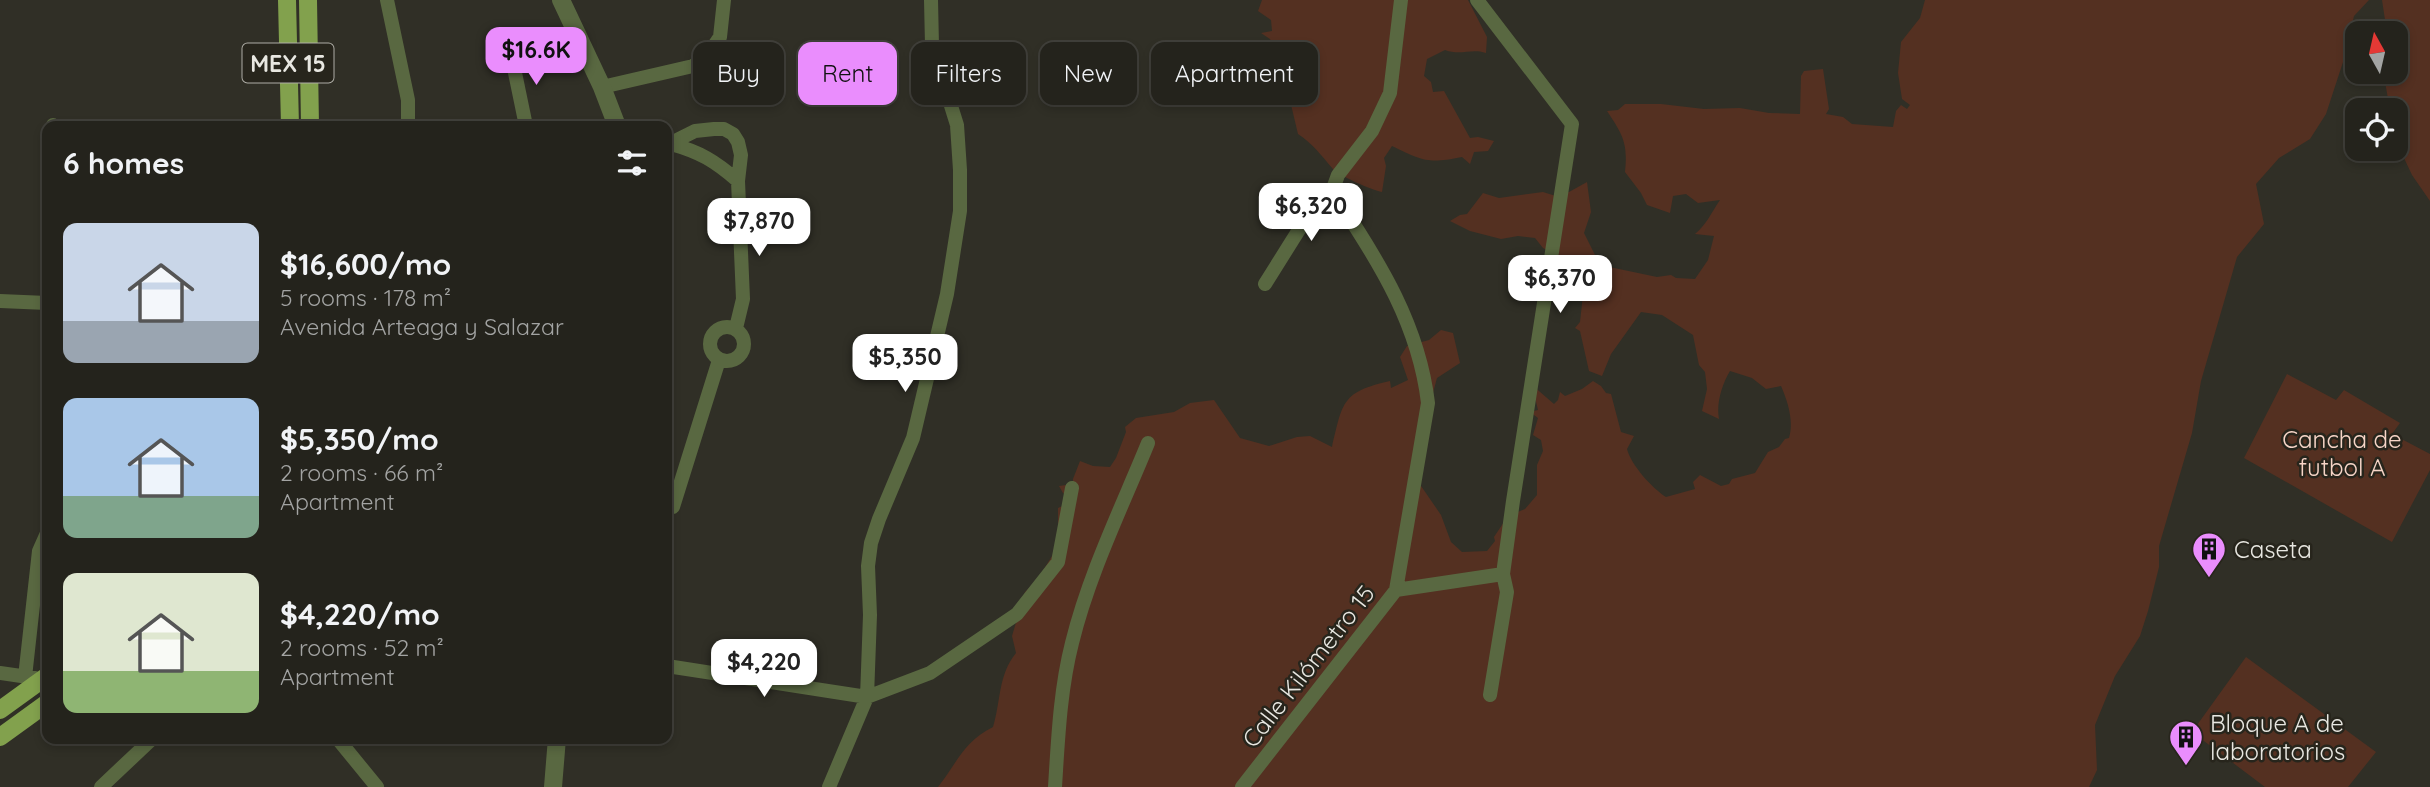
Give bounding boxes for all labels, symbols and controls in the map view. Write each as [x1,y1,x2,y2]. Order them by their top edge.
north arrow [2345,21,2408,84]
map controls [2345,21,2408,161]
pin: $16.6K [479,28,593,87]
text: $16.6K [502,35,570,64]
chip: Buy [693,42,784,105]
chip: Rent [798,42,897,105]
chip: Filters [911,42,1026,105]
chip: New [1040,42,1137,105]
chip: Apartment [1151,42,1318,105]
road number: MEX 15 [243,44,334,82]
button: locate [2345,98,2408,161]
text: 6 homes [63,144,184,182]
icon: filters [613,144,651,182]
pin: $6,320 [1254,184,1368,243]
text: $6,320 [1275,191,1347,220]
pin: $7,870 [702,198,816,258]
text: $7,870 [723,206,795,235]
text: $16,600/mo [280,245,451,283]
icon: home [119,251,203,335]
pin: $6,370 [1503,256,1617,315]
text: $6,370 [1524,263,1596,292]
text: 5 rooms · 178 m² [280,283,451,312]
text: Avenida Arteaga y Salazar [280,312,564,341]
pin: $5,350 [848,334,962,394]
text: $5,350 [868,342,942,371]
text: $5,350/mo [280,420,439,458]
park label: Cancha de futbol A [2282,424,2402,482]
icon: home [119,426,203,510]
text: 2 rooms · 66 m² [280,458,443,487]
text: Apartment [280,487,394,516]
building icon: Caseta [2190,530,2228,579]
place label: Caseta [2234,534,2312,564]
street label: Calle Kilómetro 15 [1235,579,1381,753]
text: $4,220/mo [280,595,440,633]
icon: home [119,601,203,685]
text: 2 rooms · 52 m² [280,633,444,662]
pin: $4,220 [707,640,821,699]
text: $4,220 [727,647,801,676]
text: Apartment [280,662,394,691]
place label: Bloque A de laboratorios [2210,708,2345,766]
building icon: Bloque A de laboratorios [2167,718,2205,767]

